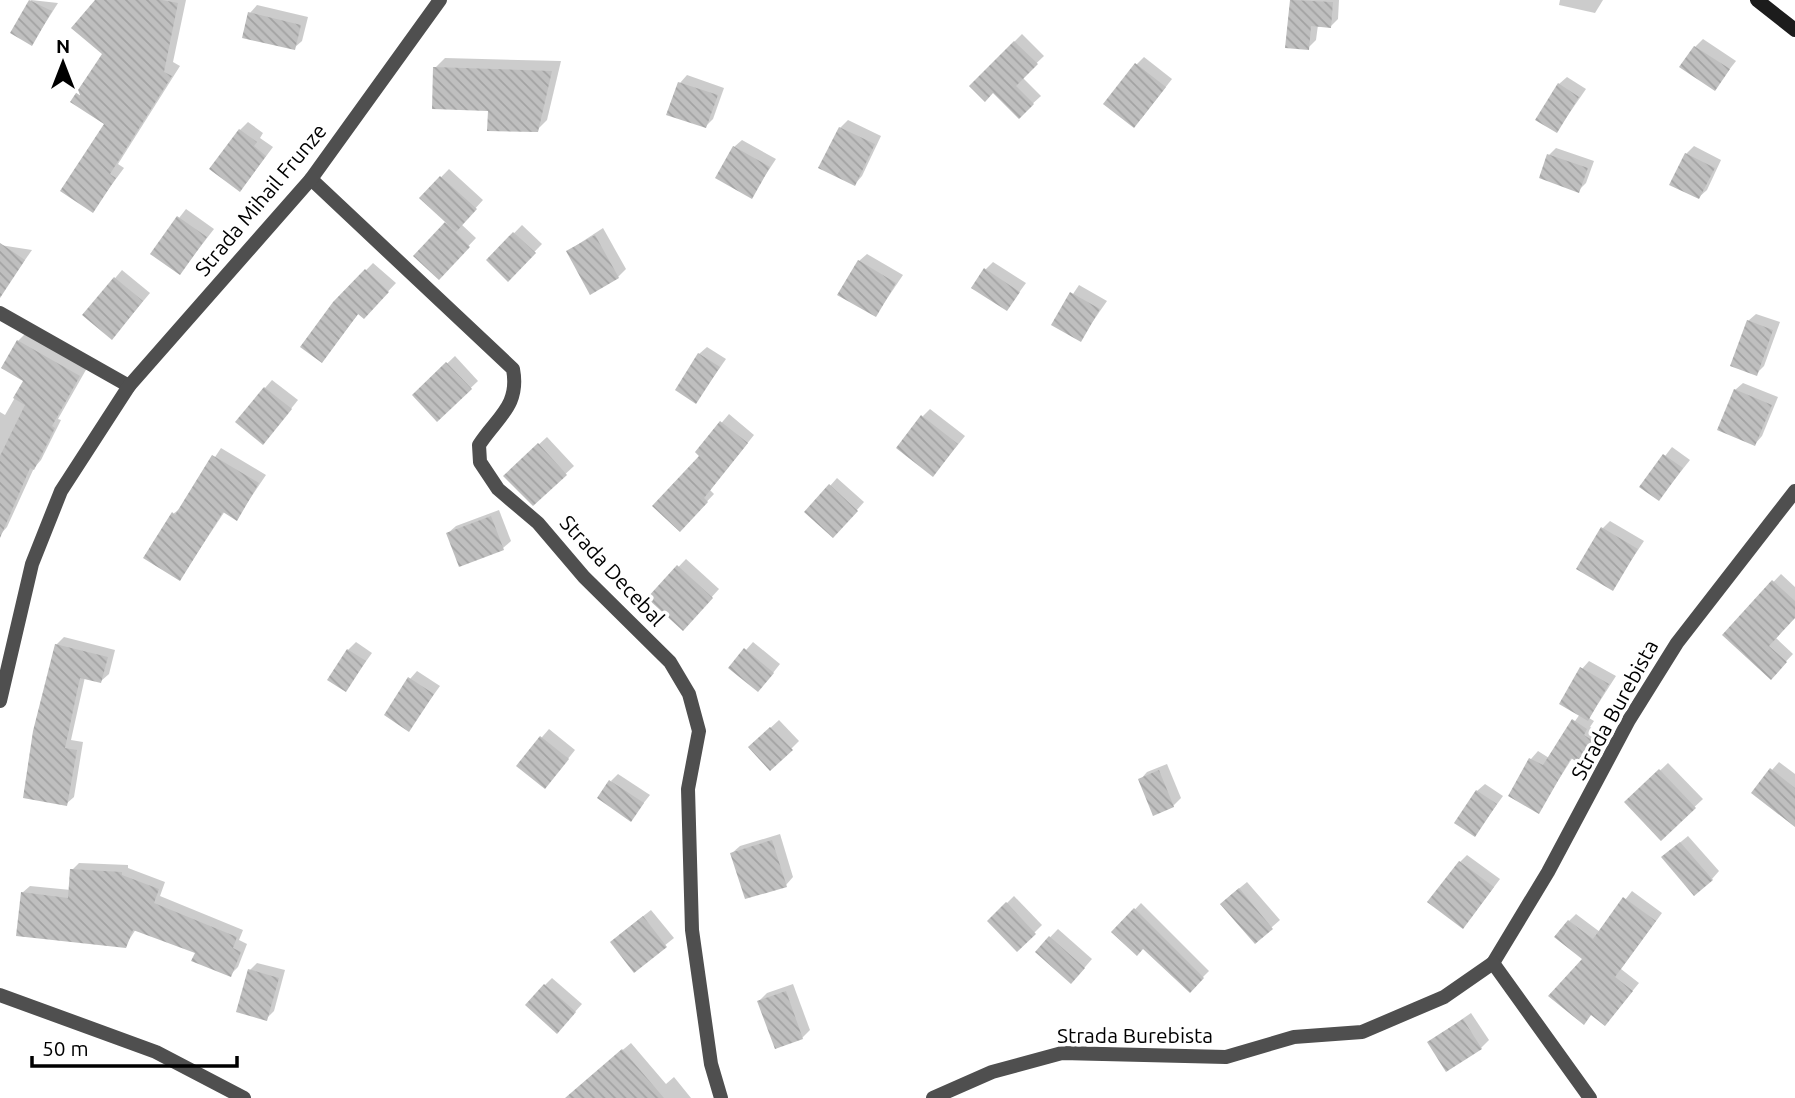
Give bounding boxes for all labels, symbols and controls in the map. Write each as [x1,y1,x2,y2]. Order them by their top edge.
north arrow [28,28,98,98]
text: N [56,35,70,57]
street label: Strada Mihail Frunze [190,118,331,280]
street label: Strada Decebal [555,510,670,630]
street label: Strada Burebista [1566,635,1662,784]
street label: Strada Burebista [1057,1023,1213,1047]
scale bar [32,1024,236,1068]
text: 50 m [42,1036,89,1060]

